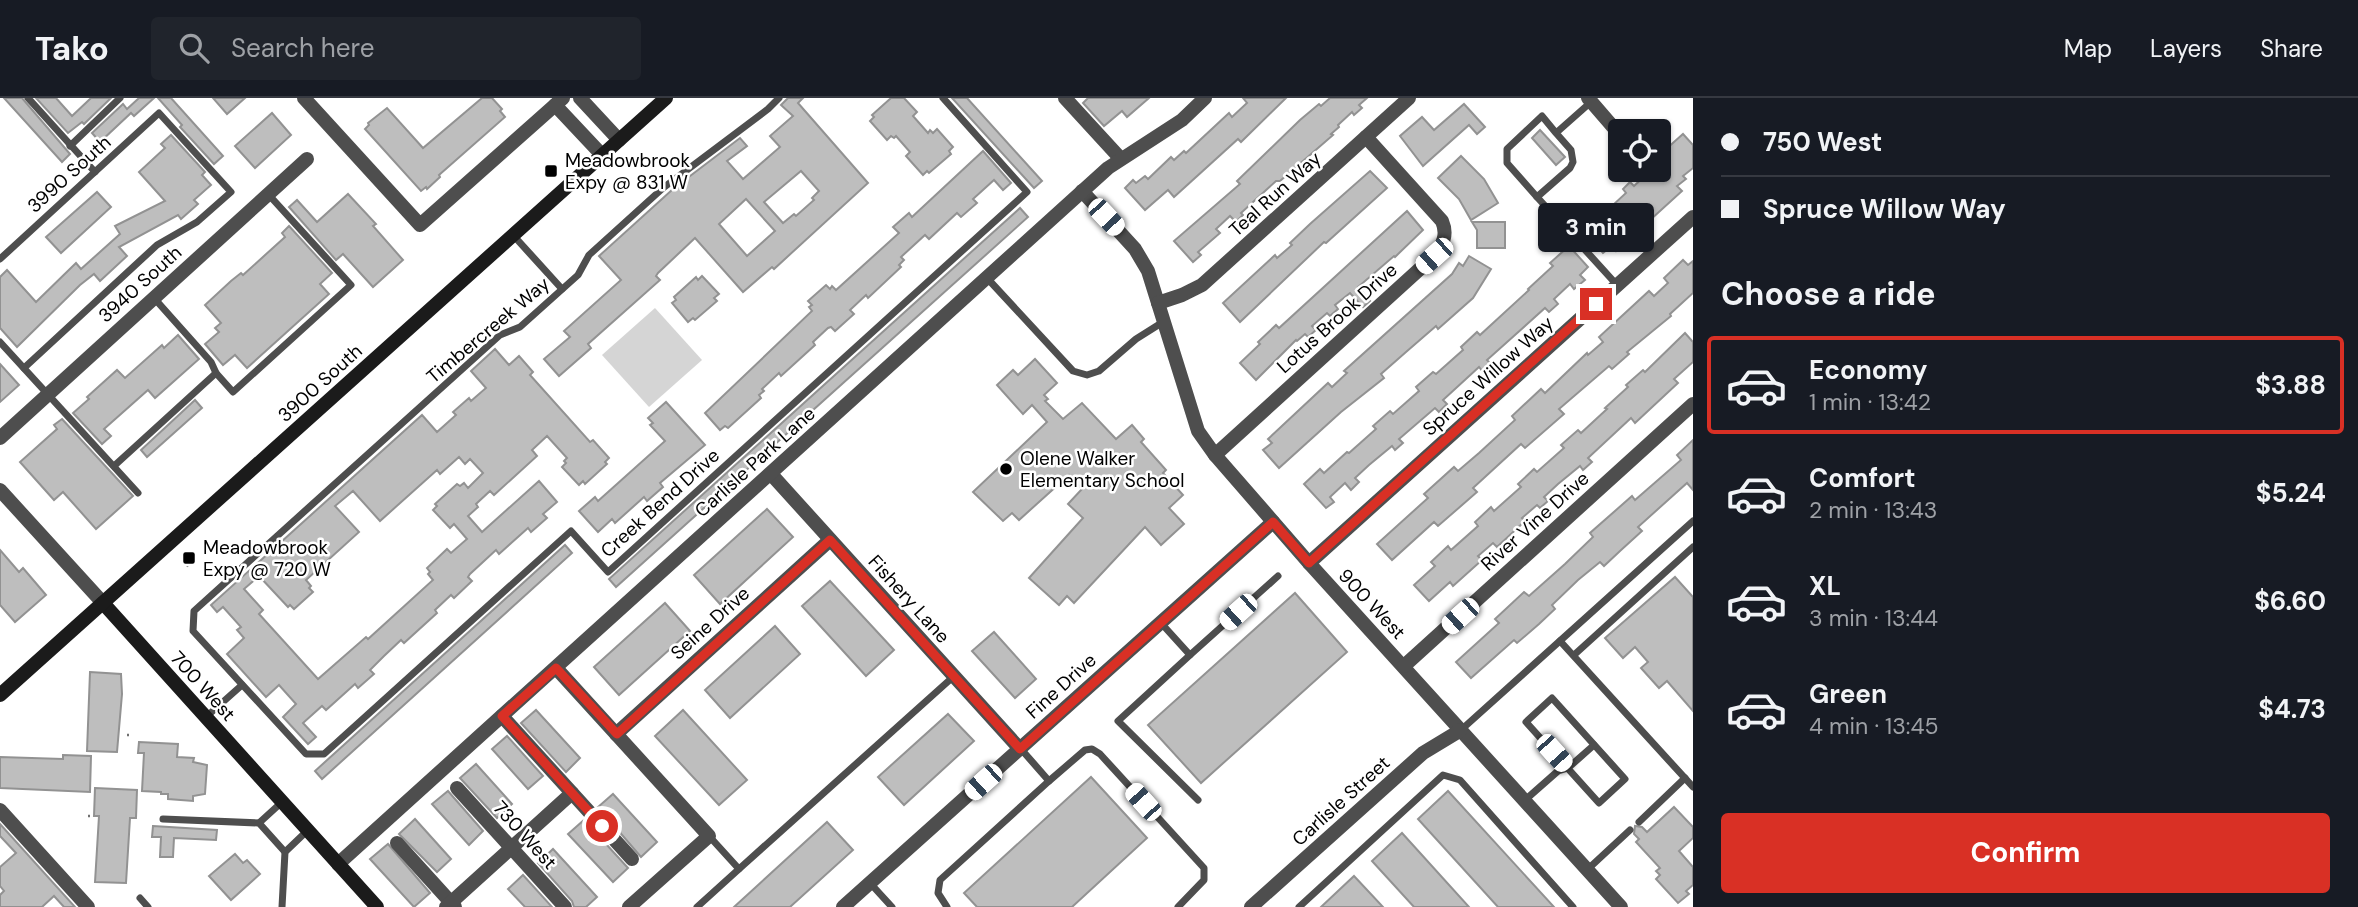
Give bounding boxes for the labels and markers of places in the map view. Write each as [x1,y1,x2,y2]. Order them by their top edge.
place label: Meadowbrook Expy @ 831 W [565,148,691,195]
marker: Meadowbrook Expy @ 831 W [543,163,559,179]
place label: Olene Walker Elementary School [1020,446,1184,493]
marker: Olene Walker Elementary School [998,461,1014,477]
place label: Meadowbrook Expy @ 720 W [203,535,331,582]
marker: Meadowbrook Expy @ 720 W [181,550,197,566]

